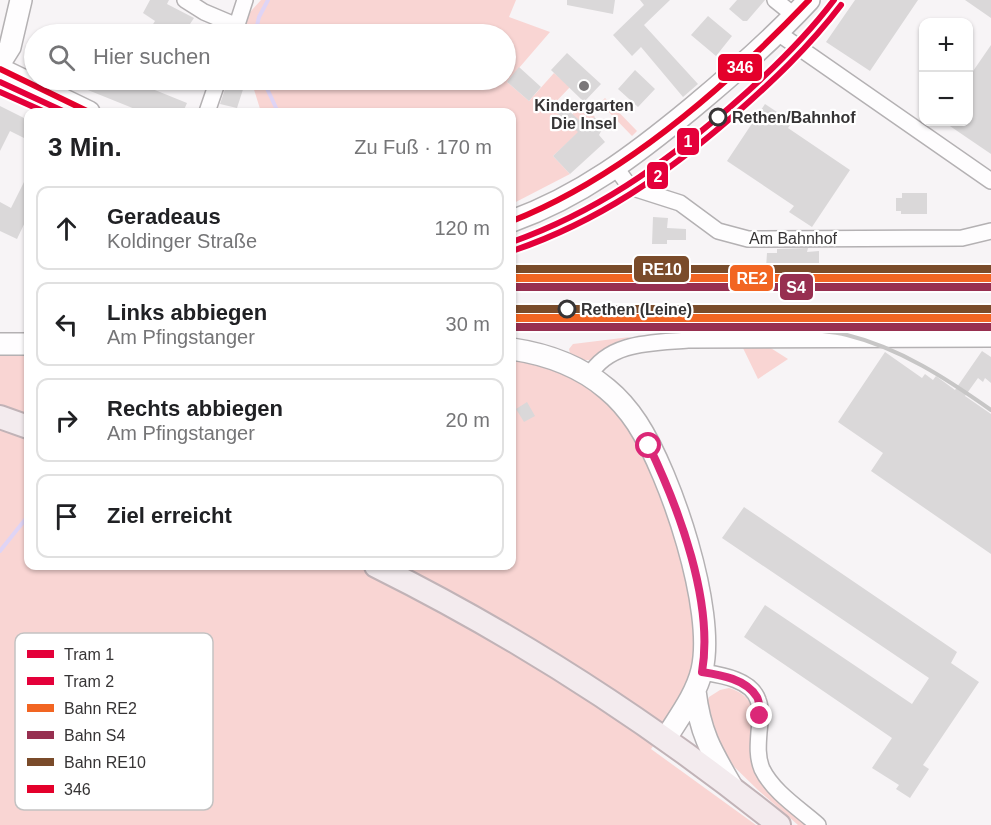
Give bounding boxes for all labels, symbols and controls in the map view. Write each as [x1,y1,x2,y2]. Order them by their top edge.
map controls [919,18,973,126]
button: + [919,18,973,72]
search box [24,24,516,90]
icon: search [45,41,78,74]
text: Hier suchen [93,44,210,69]
line badge: 346 [717,53,763,82]
text: 346 [727,59,753,76]
button: − [919,72,973,126]
marker: Kindergarten Die Insel [577,79,591,93]
place label: Kindergarten Die Insel [534,97,634,132]
marker: Rethen/Bahnhof [709,108,727,126]
place label: Rethen/Bahnhof [732,109,856,126]
line badge: 1 [676,127,700,156]
text: 3 Min. [48,132,122,162]
text: 1 [684,133,693,150]
text: Zu Fuß · 170 m [354,136,492,158]
line badge: 2 [646,161,669,190]
text: 2 [654,168,663,185]
text: Geradeaus [107,204,221,229]
icon: ahead [50,212,83,245]
text: 120 m [434,217,490,239]
text: Koldinger Straße [107,230,257,252]
street label: Am Bahnhof [749,230,838,247]
line badge: RE10 [633,255,690,283]
text: RE10 [642,261,682,278]
line badge: RE2 [729,264,774,292]
text: RE2 [736,270,768,287]
line badge: S4 [779,273,814,301]
text: S4 [786,279,806,296]
text: Links abbiegen [107,300,267,325]
marker: Rethen (Leine) [558,300,576,318]
place label: Rethen (Leine) [581,301,692,318]
icon: left [50,308,83,341]
text: 30 m [446,313,490,335]
text: Am Pfingstanger [107,326,255,348]
text: Rechts abbiegen [107,396,283,421]
icon: right [50,404,83,437]
text: 20 m [446,409,490,431]
text: Am Pfingstanger [107,422,255,444]
route start [635,432,661,458]
icon: arrive [50,500,83,533]
text: Ziel erreicht [107,503,232,528]
legend [15,633,213,810]
text: Tram 1 [64,646,114,663]
text: Tram 2 [64,673,114,690]
text: Bahn RE2 [64,700,137,717]
route end [746,702,772,728]
text: Bahn S4 [64,727,125,744]
text: Bahn RE10 [64,754,146,771]
text: 346 [64,781,91,798]

